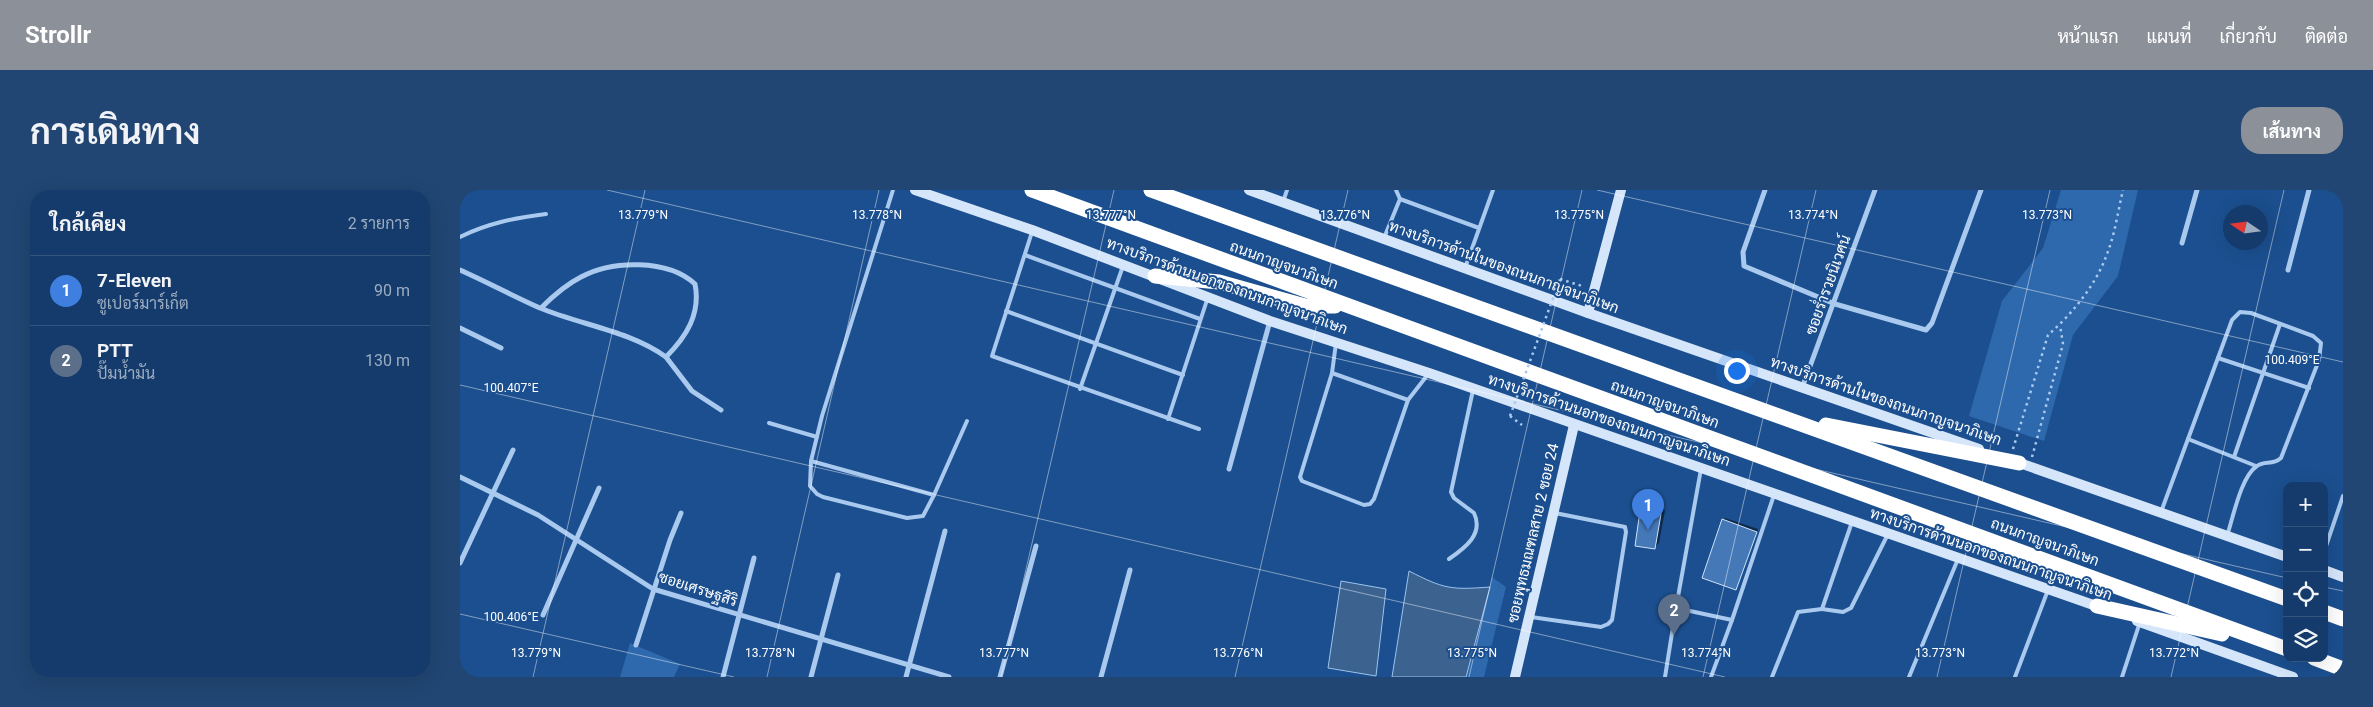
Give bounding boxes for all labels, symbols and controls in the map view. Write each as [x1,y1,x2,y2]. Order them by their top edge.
text: Strollr [25,21,91,49]
text: หน้าแรก [2057,26,2119,47]
text: แผนที่ [2147,26,2191,47]
text: เกี่ยวกับ [2219,26,2277,47]
text: ติดต่อ [2305,26,2348,47]
button: เส้นทาง [2241,107,2343,154]
text: การเดินทาง [30,112,200,153]
north arrow [2223,205,2268,250]
text: 13.779°N [618,208,668,222]
text: 13.778°N [852,208,902,222]
text: 13.777°N [1086,208,1136,222]
text: 13.776°N [1320,208,1370,222]
text: 13.775°N [1554,208,1604,222]
text: 13.774°N [1788,208,1838,222]
text: 13.773°N [2022,208,2072,222]
text: ใกล้เคียง [50,212,126,236]
text: 2 รายการ [348,214,410,233]
street label: ทางบริการด้านในของถนนกาญจนาภิเษก [1386,216,1622,317]
street label: ซอยร่ำรวยนิเวศน์ [1799,231,1854,337]
street label: ทางบริการด้านนอกของถนนกาญจนาภิเษก [1104,233,1350,338]
street label: ถนนกาญจนาภิเษก [1227,237,1341,293]
text: 7-Eleven [97,269,172,292]
text: 1 [61,281,71,300]
text: 90 m [374,281,410,300]
text: ซูเปอร์มาร์เก็ต [97,294,189,313]
text: PTT [97,339,133,362]
text: 2 [61,351,71,370]
text: 130 m [365,351,410,370]
street label: ทางบริการด้านในของถนนกาญจนาภิเษก [1768,352,2004,449]
text: 100.409°E [2265,353,2320,367]
your location [1724,358,1750,384]
text: ปั๊มน้ำมัน [97,364,155,383]
street label: ทางบริการด้านนอกของถนนกาญจนาภิเษก [1485,369,1733,470]
street label: ถนนกาญจนาภิเษก [1608,376,1722,432]
text: 100.407°E [484,381,539,395]
street label: ซอยพุทธมณฑลสาย 2 ซอย 24 [1504,441,1565,625]
map controls [2283,482,2328,662]
button: + [2283,482,2328,527]
pin: 1 [1632,489,1664,530]
street label: ทางบริการด้านนอกของถนนกาญจนาภิเษก [1867,503,2115,604]
street label: ถนนกาญจนาภิเษก [1988,514,2102,570]
button: − [2283,527,2328,572]
street label: ซอยเศรษฐสิริ [656,568,740,611]
button: locate [2283,572,2328,617]
pin: 2 [1658,594,1690,635]
text: 100.406°E [484,610,539,624]
button: layers [2283,617,2328,662]
text: 13.779°N [511,646,561,660]
text: 13.778°N [745,646,795,660]
text: 13.777°N [979,646,1029,660]
text: 13.776°N [1213,646,1263,660]
text: 13.775°N [1447,646,1497,660]
text: 13.774°N [1681,646,1731,660]
text: 13.773°N [1915,646,1965,660]
text: 13.772°N [2149,646,2199,660]

